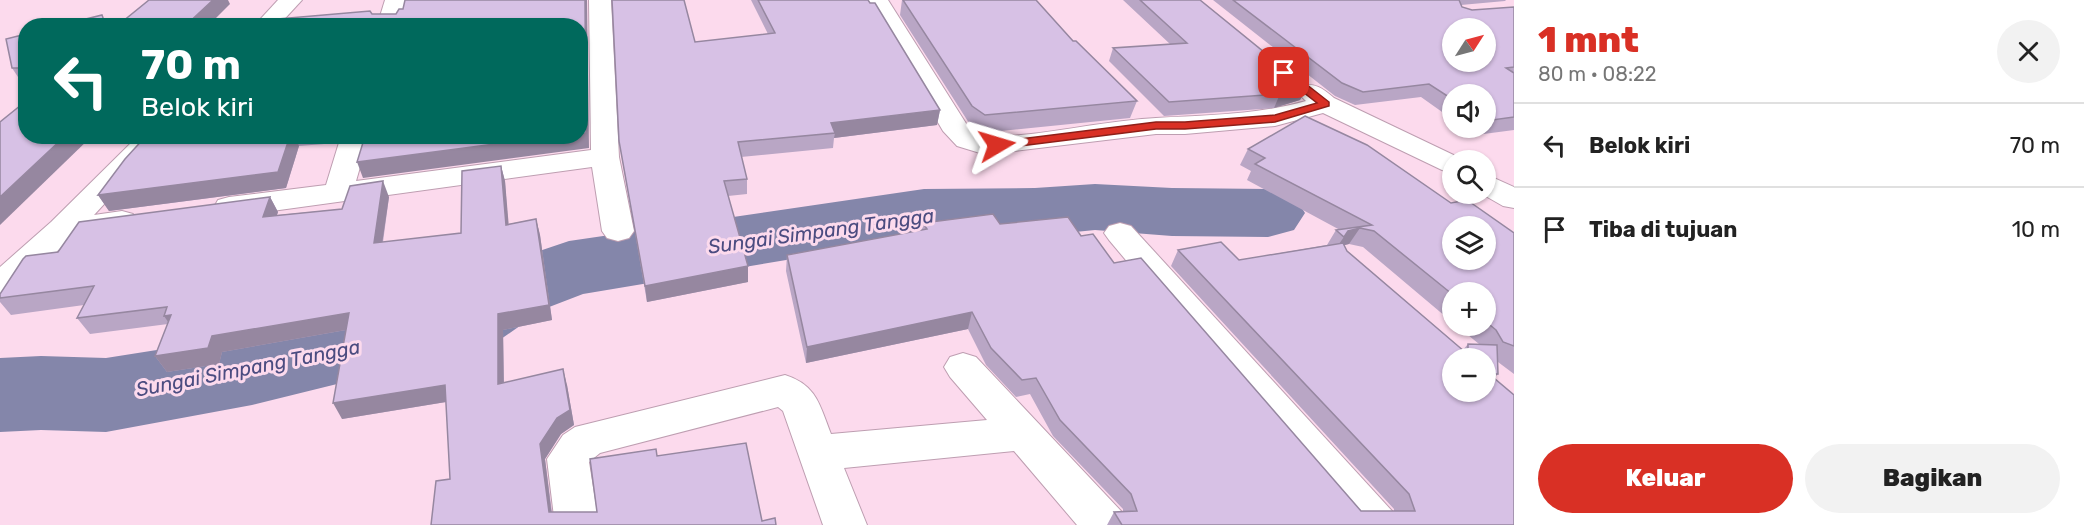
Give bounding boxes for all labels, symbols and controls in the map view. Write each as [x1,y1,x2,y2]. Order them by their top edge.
north arrow [1442,18,1496,72]
map controls [1442,18,1496,402]
text: 1 mnt [1538,18,1639,61]
button: close [1997,20,2060,83]
text: 70 m [141,40,241,90]
icon: left [42,42,120,120]
pin [1258,47,1309,98]
icon: arrive [1267,56,1300,89]
text: 80 m · 08:22 [1538,62,1657,86]
button: sound [1442,84,1496,138]
text: Belok kiri [141,91,254,123]
position arrow [965,113,1029,177]
icon: left [1538,129,1571,162]
text: Belok kiri [1589,132,1690,159]
text: 70 m [2010,132,2060,159]
button: search [1442,150,1496,204]
water label: Sungai Simpang Tangga [706,203,936,259]
icon: arrive [1538,213,1571,246]
button: layers [1442,216,1496,270]
text: Tiba di tujuan [1589,216,1737,243]
text: 10 m [2012,216,2060,243]
button: + [1442,282,1496,336]
water label: Sungai Simpang Tangga [134,334,362,402]
button: − [1442,348,1496,402]
button: Keluar [1538,444,1793,513]
button: Bagikan [1805,444,2060,513]

